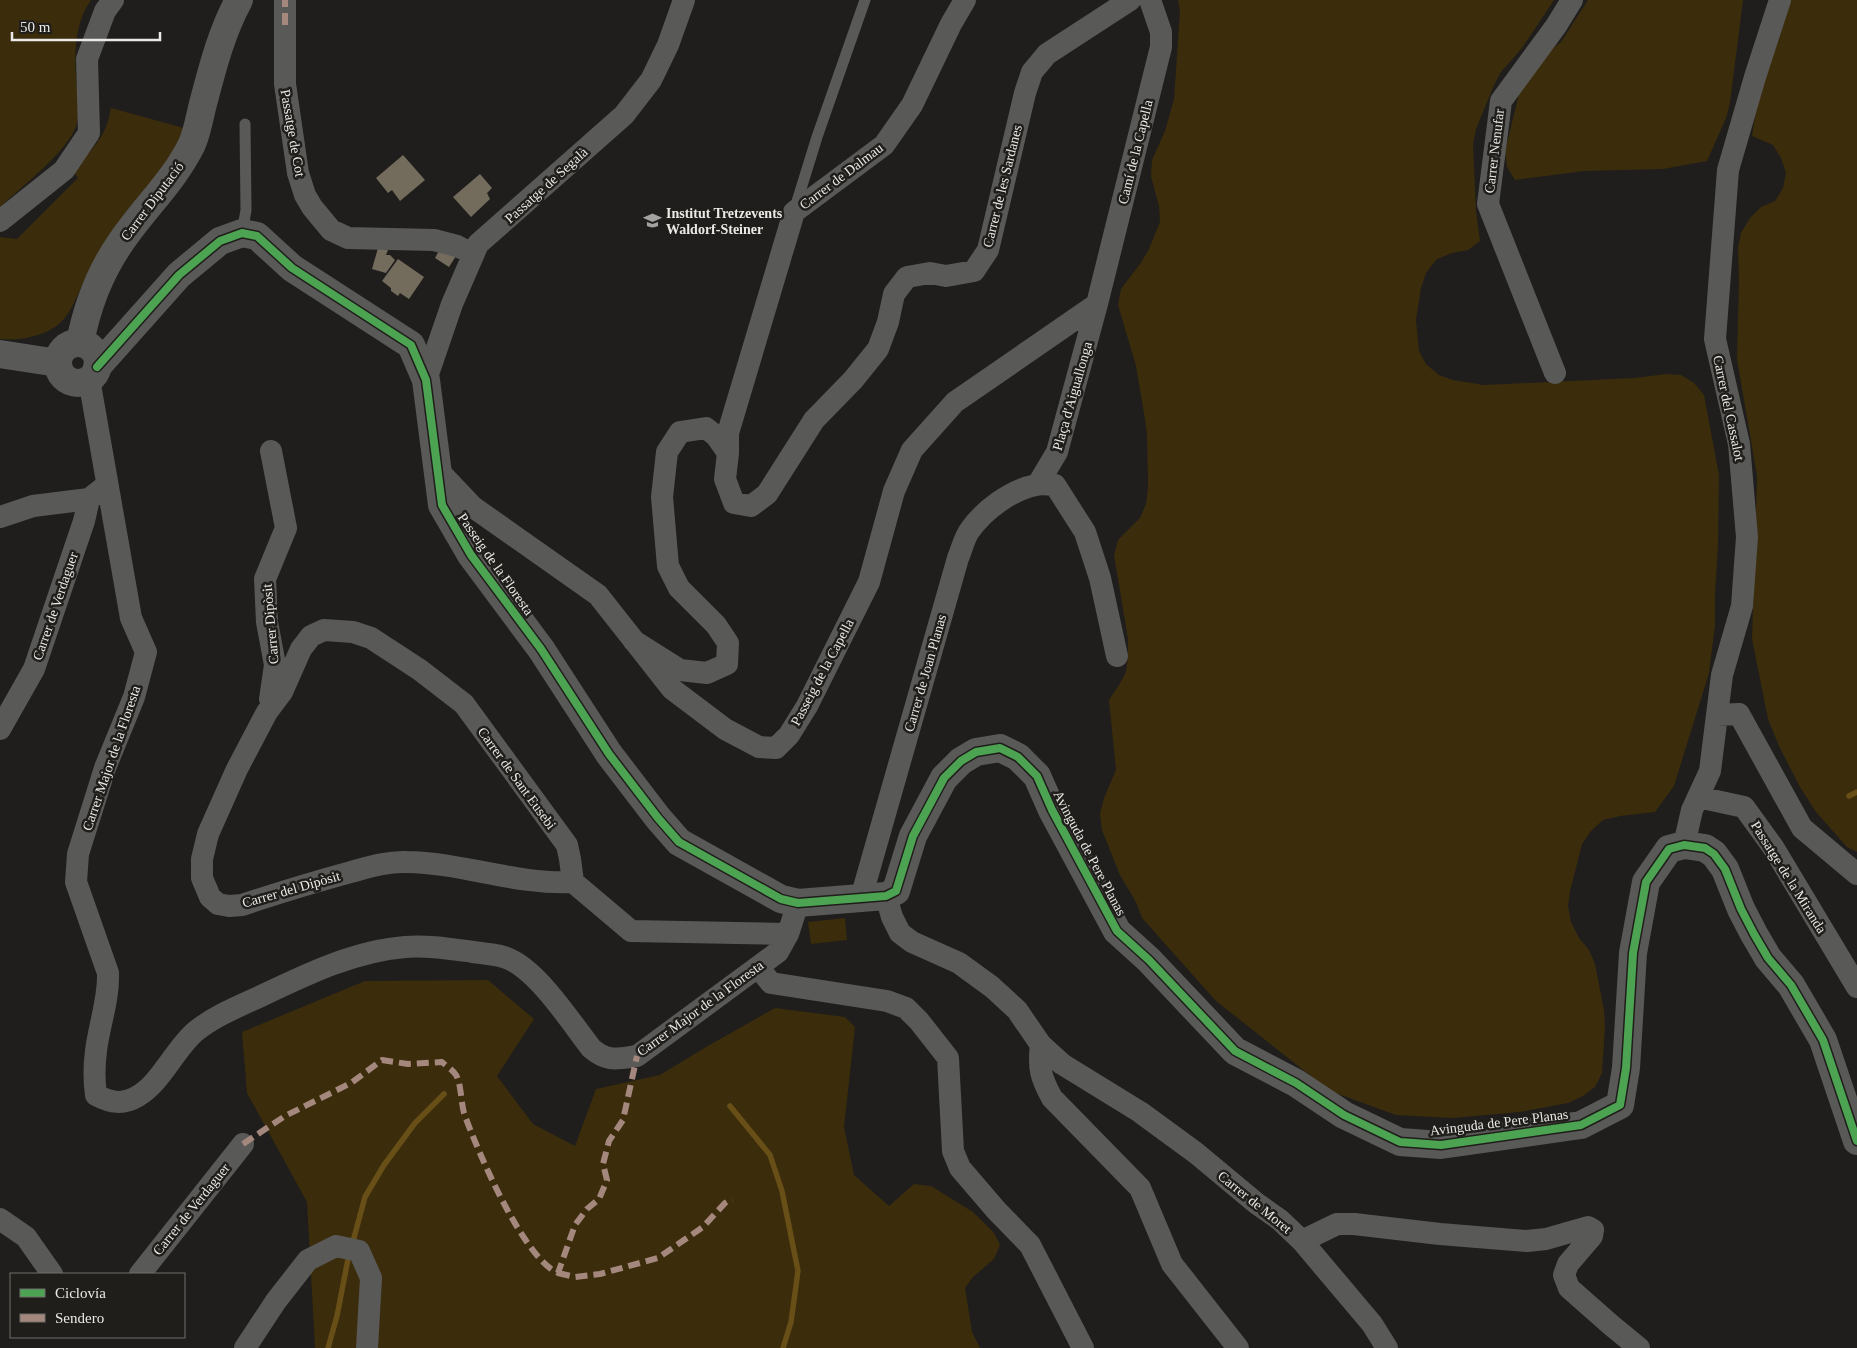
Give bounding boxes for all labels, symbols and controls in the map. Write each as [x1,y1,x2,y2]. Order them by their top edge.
scale bar [12,10,160,42]
text: 50 m [20,19,51,35]
street label: Passatge de Cot [277,88,308,178]
street label: Camí de la Capella [1115,98,1156,206]
street label: Carrer Nenufar [1482,108,1507,194]
street label: Carrer de les Sardanes [980,123,1025,249]
street label: Carrer de Dalmau [797,140,886,213]
street label: Passatge de Segalà [502,144,591,226]
street label: Carrer Diputació [118,159,187,244]
place label: Institut Tretzevents Waldorf-Steiner [666,206,783,237]
school or university icon: Institut Tretzevents Waldorf-Steiner [642,211,662,231]
street label: Plaça d'Aiguallonga [1050,339,1095,452]
street label: Carrer del Cassalot [1710,354,1747,462]
street label: Passeig de la Floresta [455,510,537,619]
street label: Carrer de Verdaguer [30,550,81,662]
street label: Carrer Dipòsit [260,583,281,665]
street label: Carrer de Joan Planas [902,613,949,734]
street label: Passeig de la Capella [788,616,857,728]
street label: Carrer Major de la Floresta [80,683,144,833]
street label: Carrer de Sant Eusebi [475,724,559,832]
street label: Avinguda de Pere Planas [1050,788,1129,918]
street label: Passatge de la Miranda [1748,818,1830,937]
street label: Carrer del Dipòsit [240,868,342,911]
street label: Carrer Major de la Floresta [634,957,767,1059]
street label: Avinguda de Pere Planas [1429,1107,1569,1138]
street label: Carrer de Verdaguer [150,1160,233,1258]
street label: Carrer de Moret [1215,1168,1295,1237]
legend [10,1273,185,1338]
text: Ciclovía [55,1285,106,1301]
text: Sendero [55,1310,104,1326]

